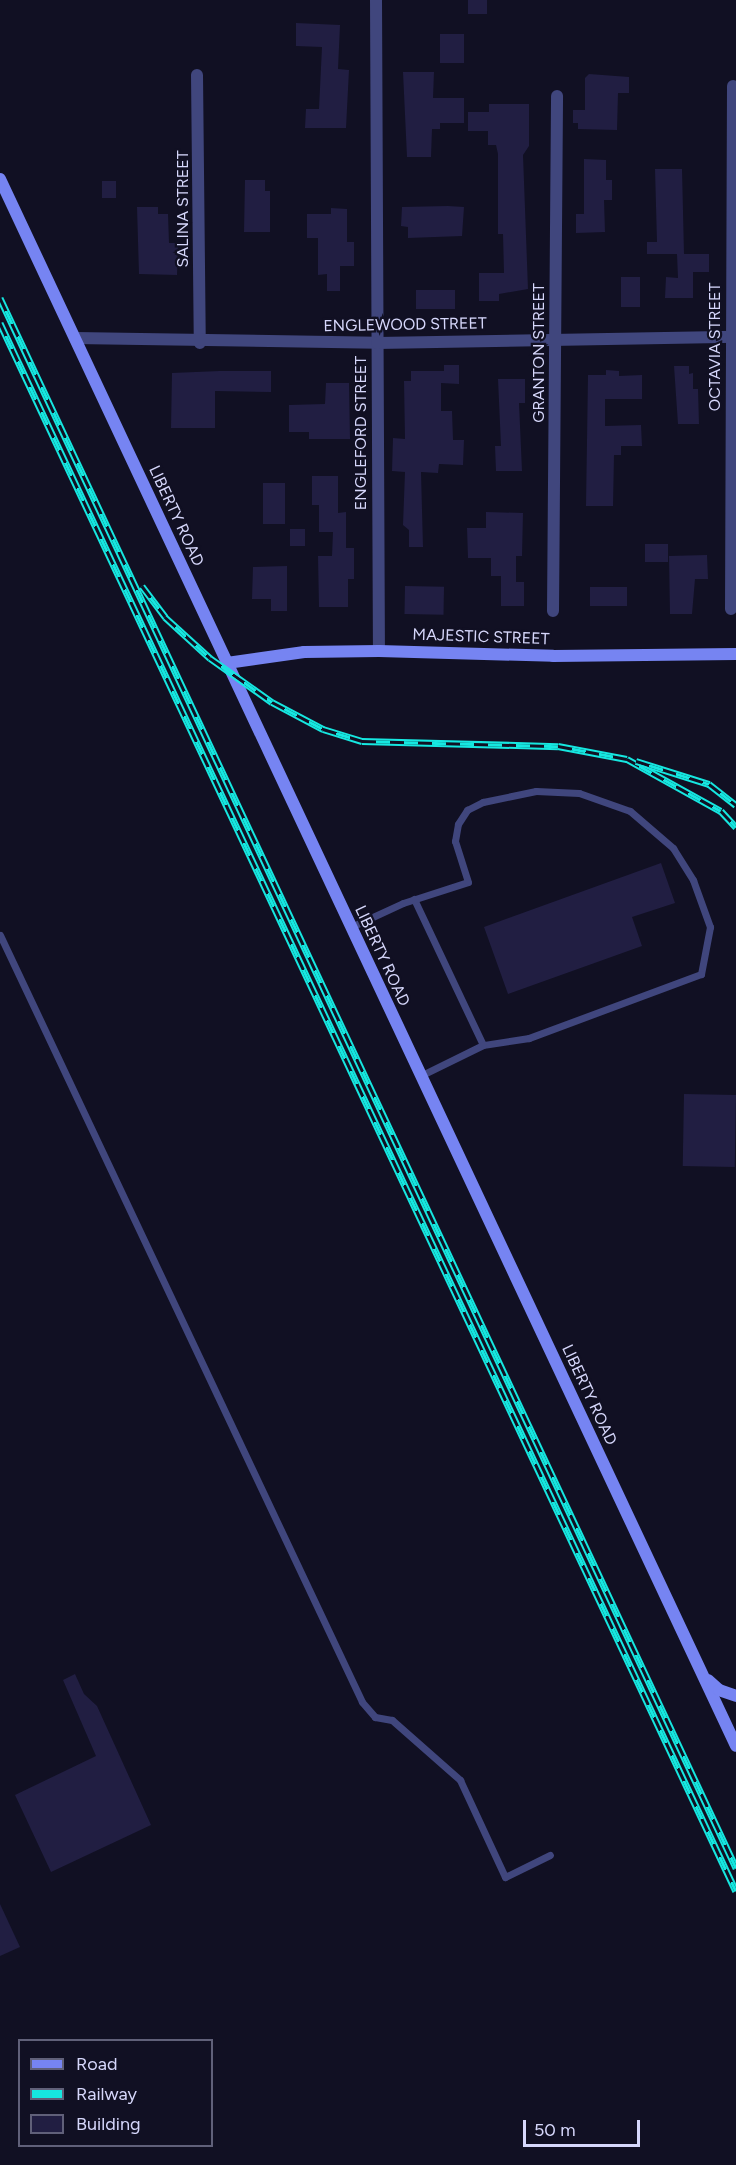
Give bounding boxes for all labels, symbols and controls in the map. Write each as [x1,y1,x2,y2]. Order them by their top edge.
street label: SALINA STREET [173,151,193,267]
street label: GRANTON STREET [529,283,549,423]
street label: OCTAVIA STREET [705,283,725,411]
street label: ENGLEWOOD STREET [323,314,487,336]
street label: ENGLEFORD STREET [351,356,371,510]
street label: LIBERTY ROAD [144,463,208,569]
street label: MAJESTIC STREET [412,625,550,649]
street label: LIBERTY ROAD [350,903,414,1009]
street label: LIBERTY ROAD [557,1342,621,1448]
legend [18,2039,213,2147]
text: Road [76,2053,117,2075]
text: Railway [76,2083,137,2105]
scale bar [526,2108,643,2146]
text: Building [76,2113,141,2135]
text: 50 m [534,2119,576,2141]

